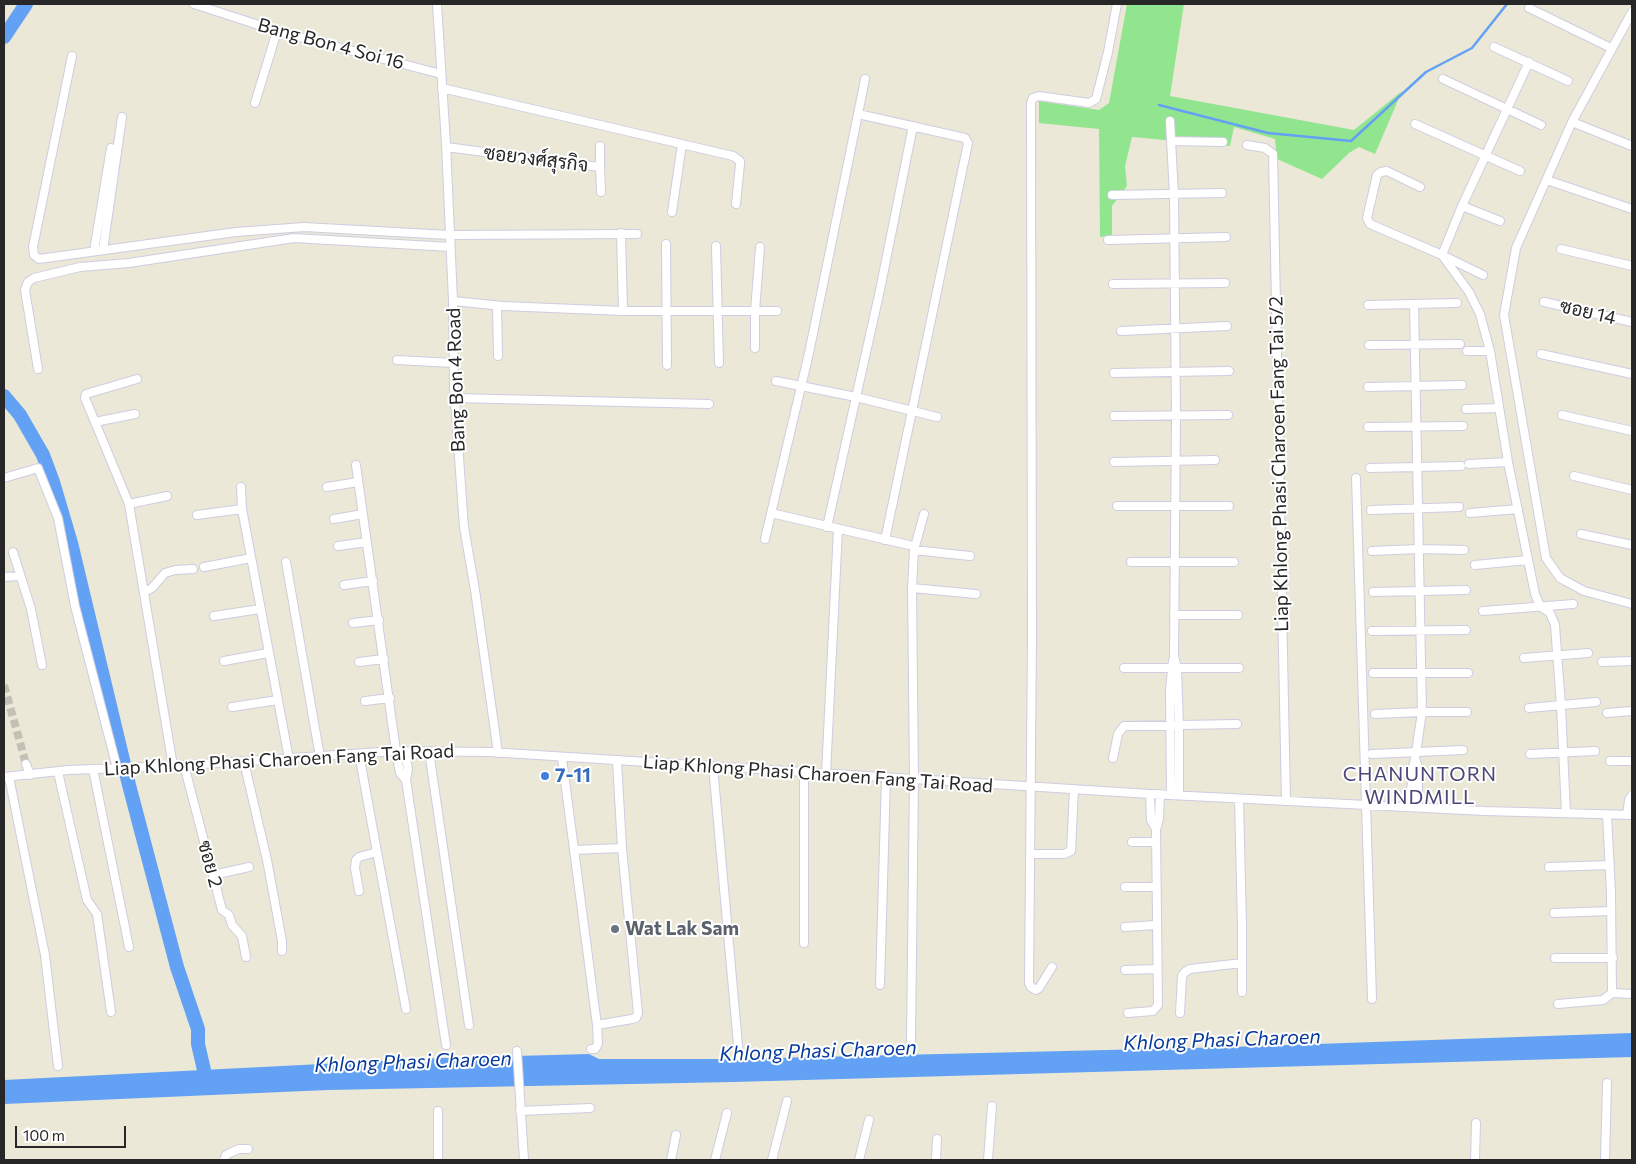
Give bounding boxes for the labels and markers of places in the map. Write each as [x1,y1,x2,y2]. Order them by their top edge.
place label: 7-11 [555,765,591,787]
marker: 7-11 [539,770,551,782]
place label: Wat Lak Sam [625,918,739,940]
marker: Wat Lak Sam [609,923,621,935]

